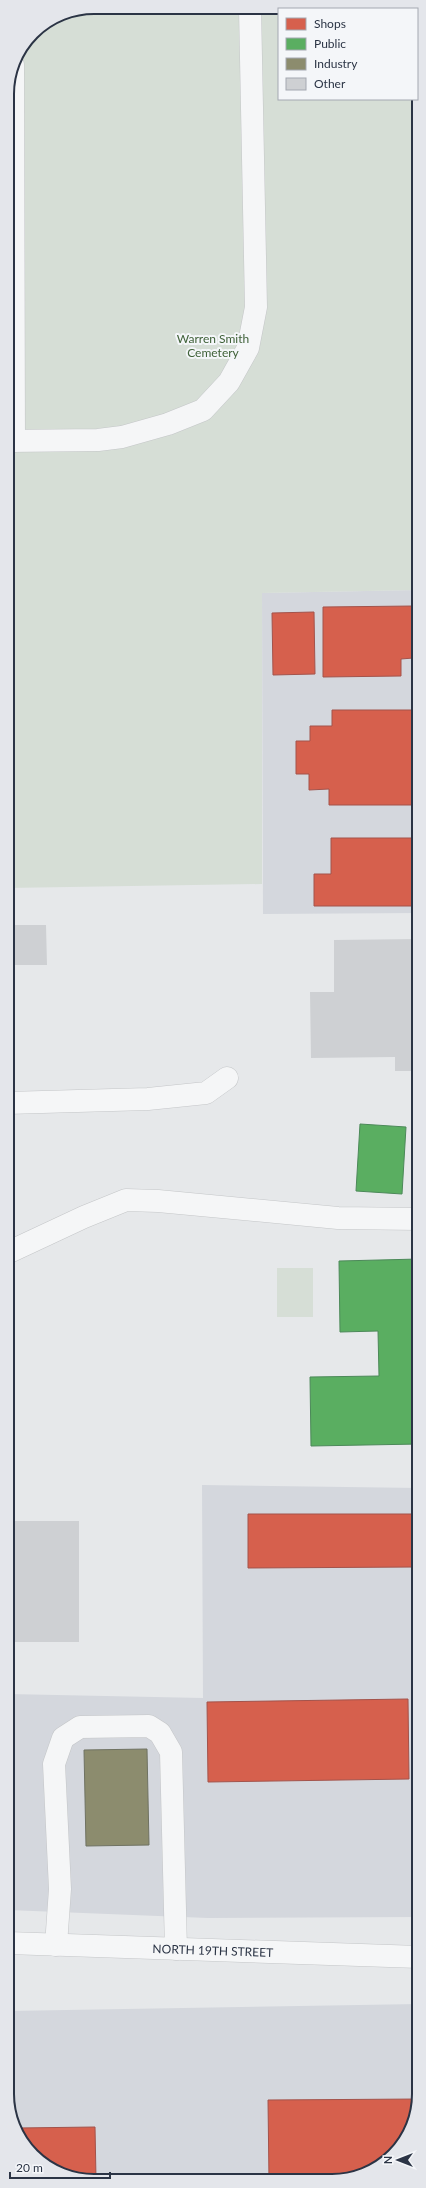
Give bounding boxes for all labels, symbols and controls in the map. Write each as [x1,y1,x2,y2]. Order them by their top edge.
legend [278,8,418,100]
text: Shops [314,16,346,31]
text: Public [314,36,346,51]
text: Industry [314,56,358,71]
text: Other [314,76,346,91]
park label: Warren Smith Cemetery [177,331,249,360]
street label: NORTH 19TH STREET [152,1940,273,1960]
north arrow [378,2140,418,2180]
scale bar [10,2154,110,2180]
text: N [381,2156,394,2164]
text: 20 m [16,2160,43,2175]

